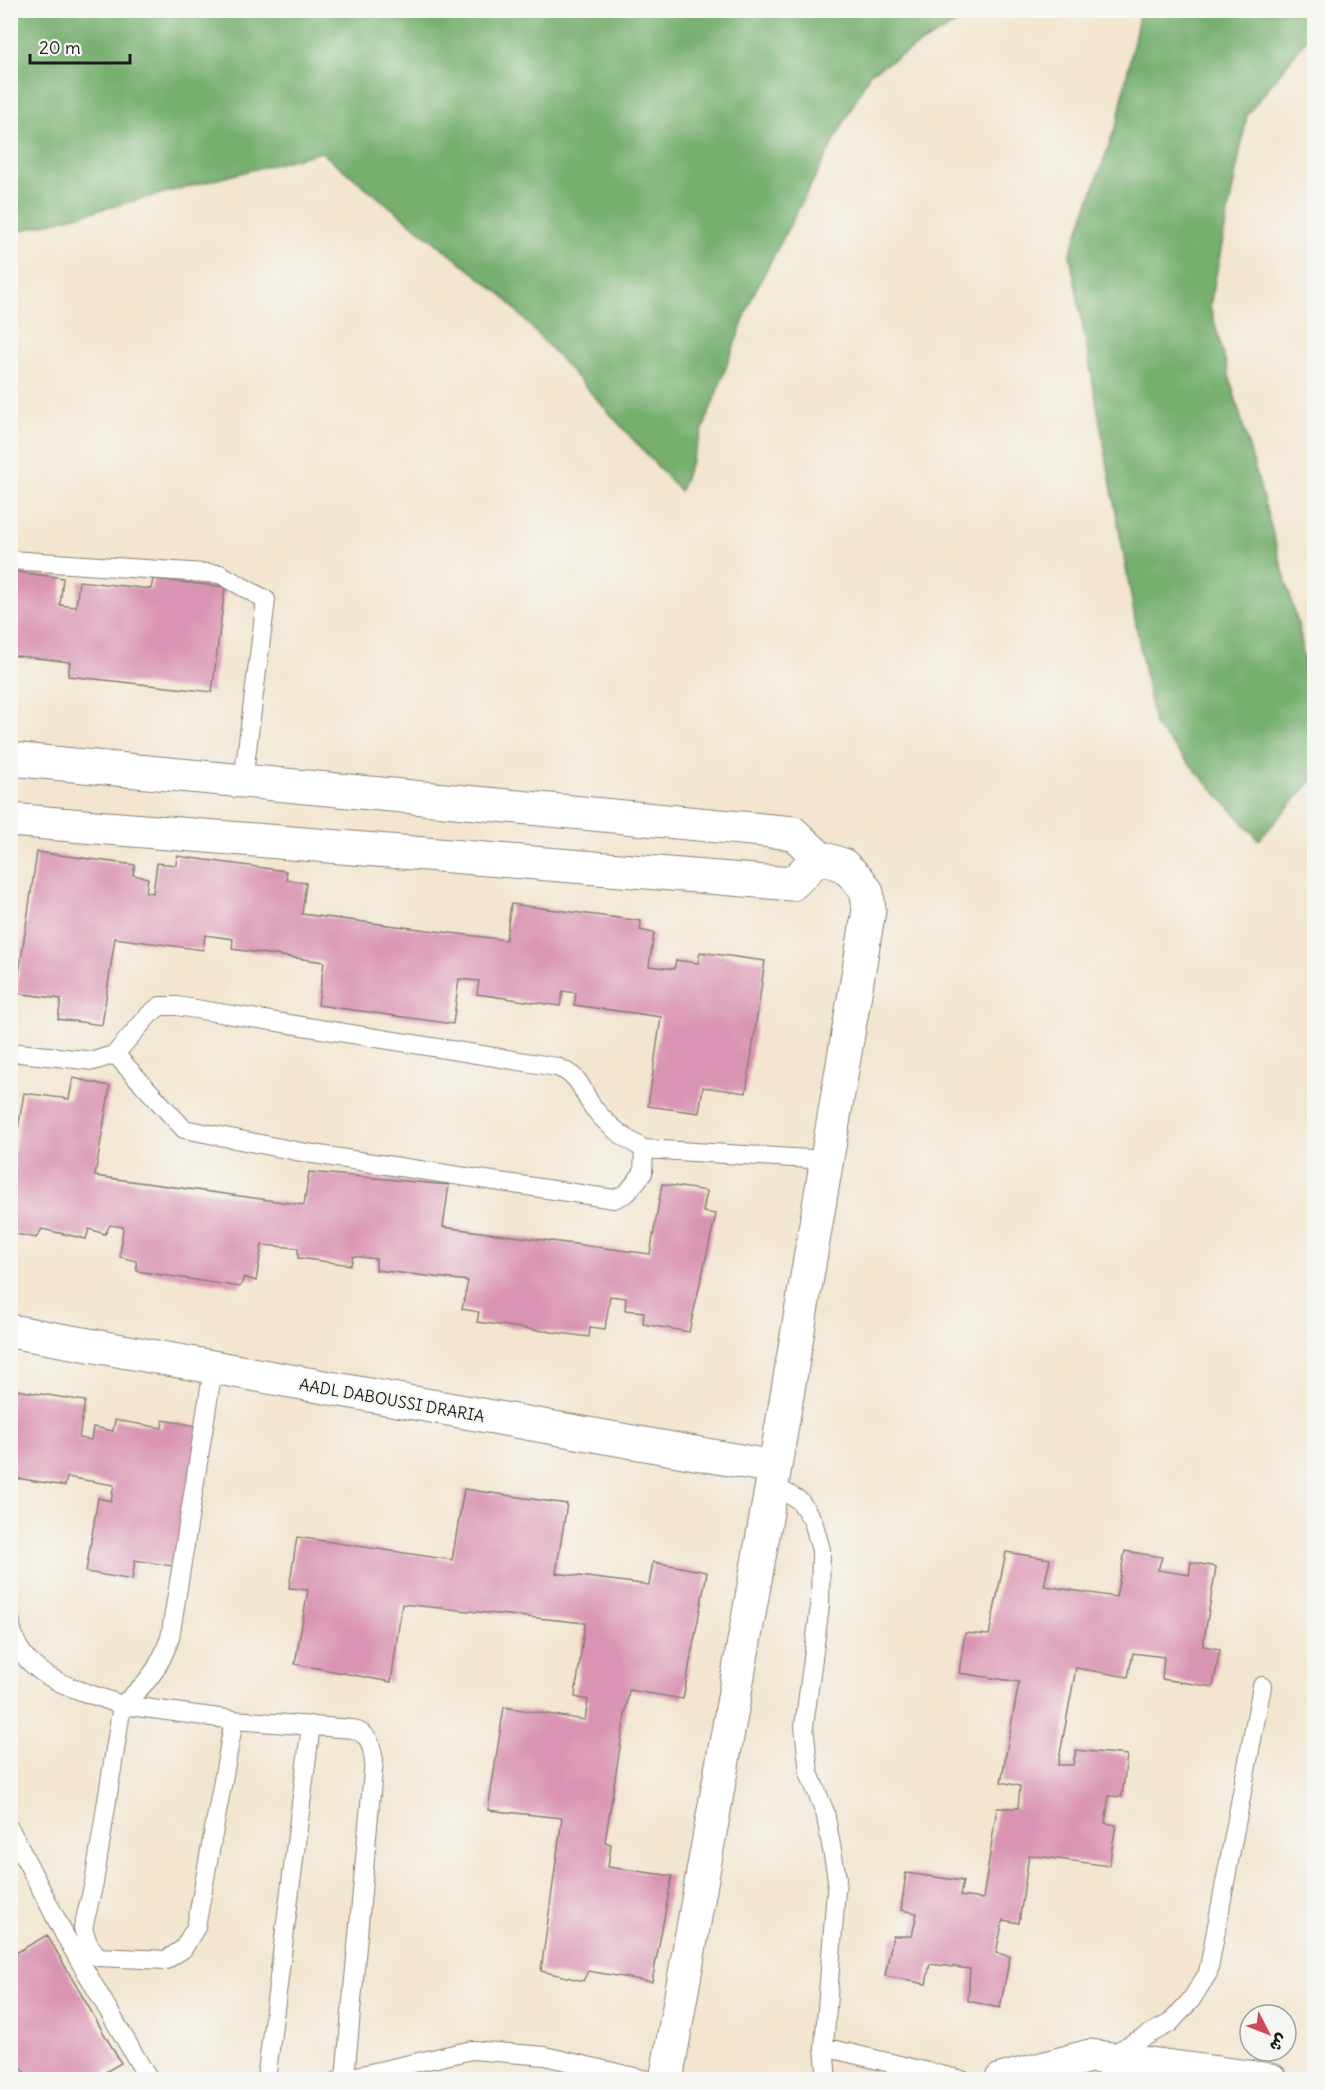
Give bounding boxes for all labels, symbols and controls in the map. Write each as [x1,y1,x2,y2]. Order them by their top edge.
scale bar [30,27,130,65]
text: 20 m [39,36,81,59]
street label: AADL DABOUSSI DRARIA [298,1374,486,1426]
north arrow [1238,2003,1298,2063]
text: ش [1266,2030,1292,2056]

